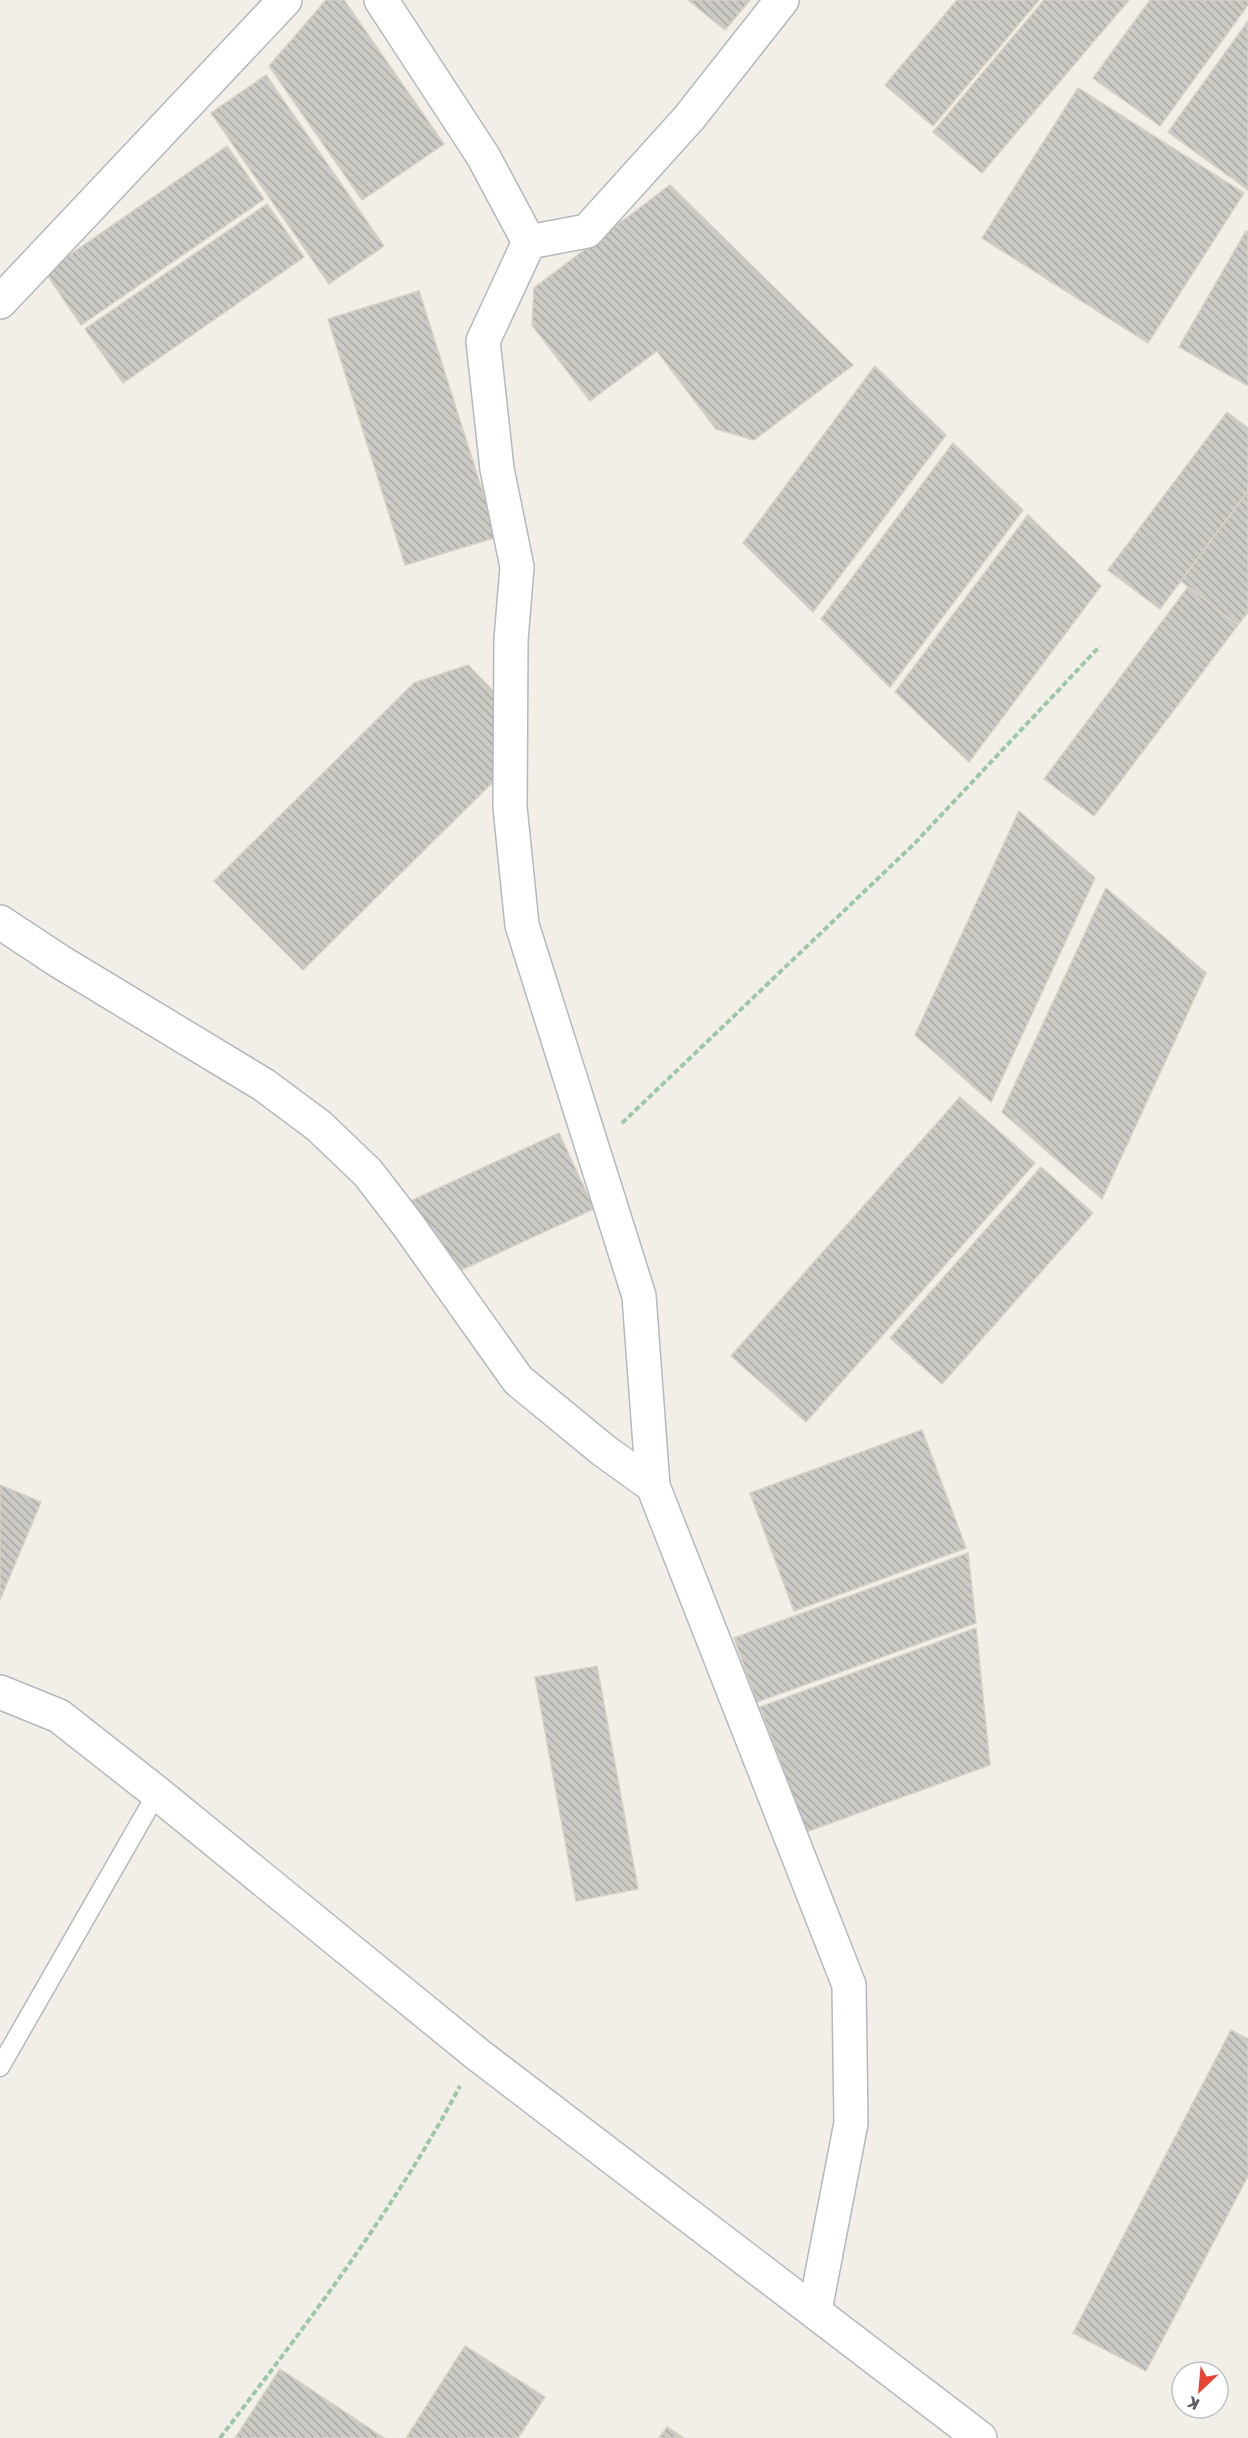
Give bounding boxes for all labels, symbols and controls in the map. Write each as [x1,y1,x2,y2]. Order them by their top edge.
north arrow [1170,2360,1230,2420]
text: K [1184,2392,1203,2414]

